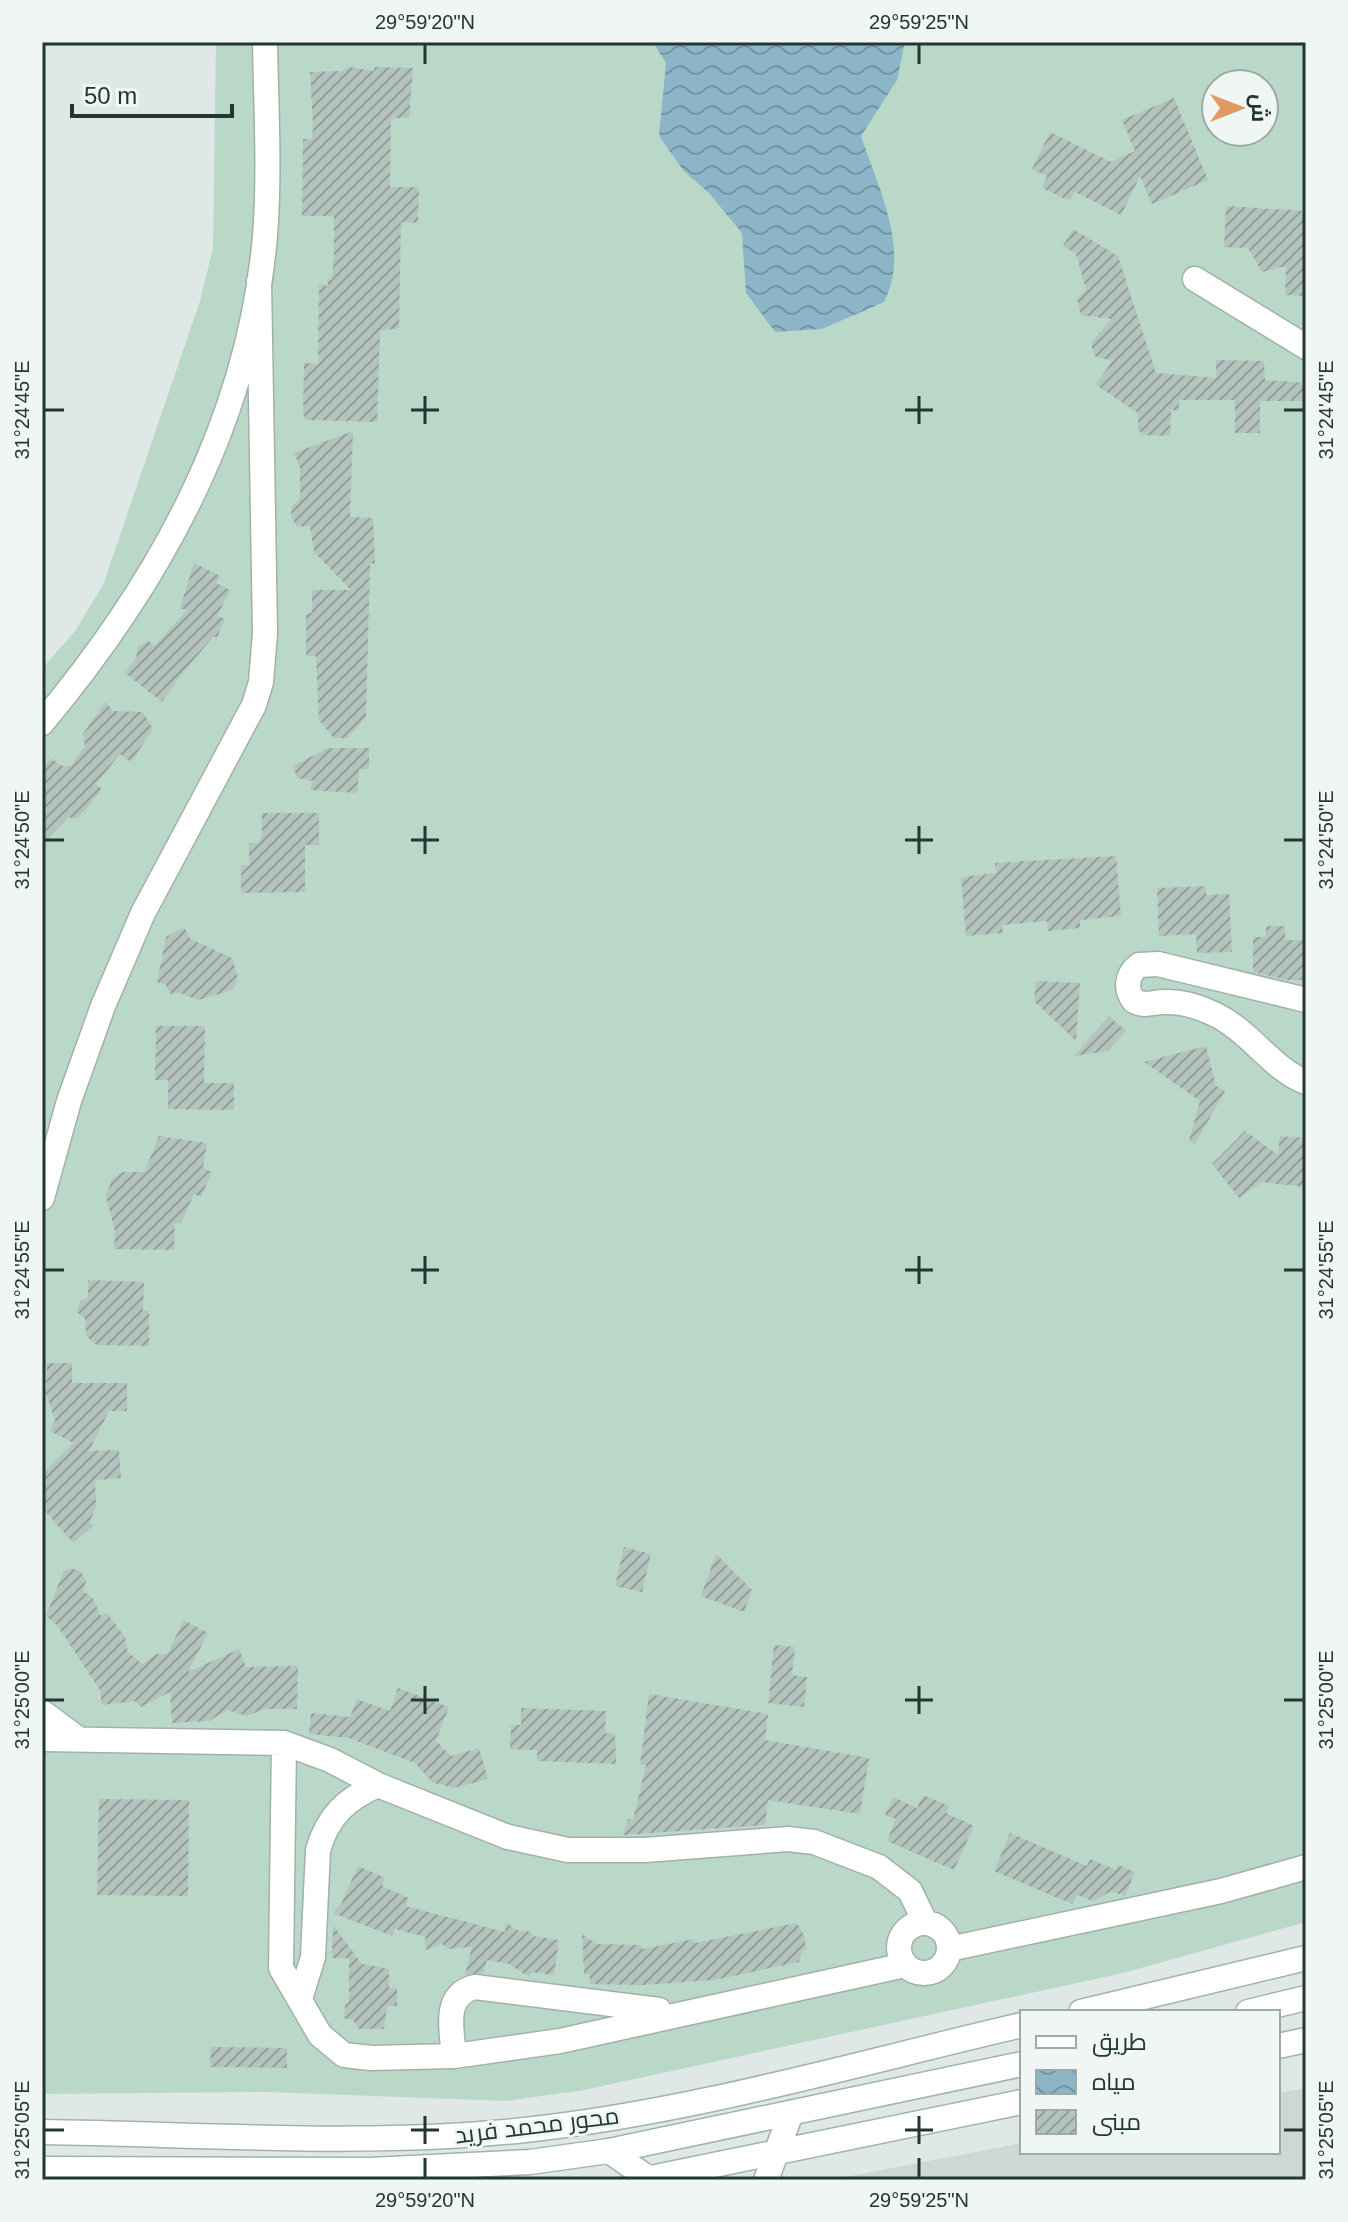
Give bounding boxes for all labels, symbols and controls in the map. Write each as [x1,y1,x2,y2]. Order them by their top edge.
text: 29°59'20"N [375,11,475,33]
text: 29°59'25"N [869,11,969,33]
scale bar [72,68,232,118]
north arrow [1200,68,1280,148]
text: 50 m [84,82,137,109]
text: ش [1246,94,1272,122]
text: 31°24'45"E [11,361,33,460]
text: 31°24'45"E [1315,361,1337,460]
text: 31°24'50"E [11,791,33,890]
text: 31°24'50"E [1315,791,1337,890]
text: 31°24'55"E [11,1221,33,1320]
text: 31°24'55"E [1315,1221,1337,1320]
text: 31°25'00"E [11,1651,33,1750]
text: 31°25'00"E [1315,1651,1337,1750]
legend [1020,2010,1280,2154]
text: طريق [1092,2028,1147,2057]
text: مياه [1092,2068,1136,2095]
text: 31°25'05"E [11,2081,33,2180]
text: 31°25'05"E [1315,2081,1337,2180]
street label: محور محمد فريد [453,2102,621,2148]
text: مبنى [1092,2108,1141,2136]
text: 29°59'20"N [375,2189,475,2211]
text: 29°59'25"N [869,2189,969,2211]

